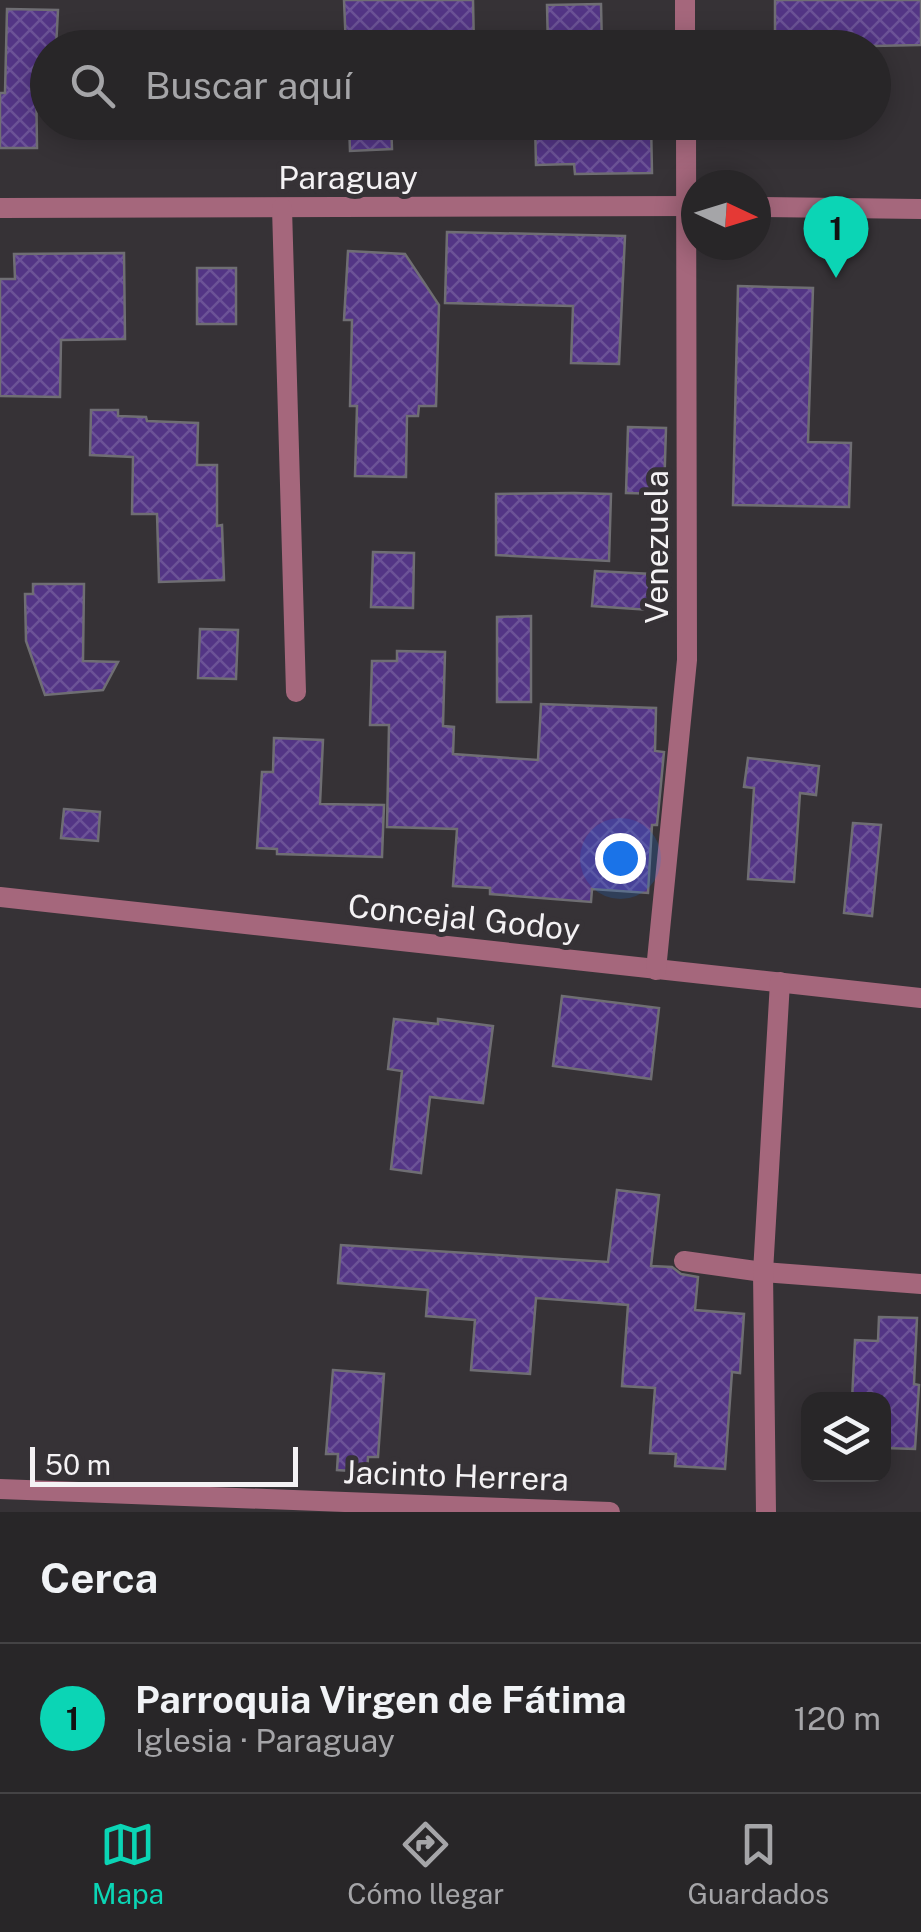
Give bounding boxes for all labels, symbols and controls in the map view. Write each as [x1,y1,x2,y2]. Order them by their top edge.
search box [30,30,891,140]
icon: search [65,58,120,113]
text: Buscar aquí [145,63,352,108]
street label: Paraguay [278,159,418,196]
north arrow [681,170,771,260]
pin: 1 [804,196,868,278]
street label: Venezuela [638,470,675,624]
your location [595,833,646,884]
street label: Concejal Godoy [346,887,582,948]
map controls [801,1392,891,1482]
button: layers [801,1392,891,1482]
scale bar [30,1442,298,1486]
text: 50 m [45,1448,111,1481]
street label: Jacinto Herrera [343,1453,570,1498]
text: Cerca [40,1553,158,1602]
text: Parroquia Virgen de Fátima [135,1677,627,1722]
text: 1 [66,1700,79,1737]
text: 120 m [794,1700,881,1737]
text: Iglesia · Paraguay [135,1722,395,1759]
tab: Mapa [92,1817,164,1910]
tab: Cómo llegar [347,1817,504,1910]
tab: Guardados [687,1817,829,1910]

